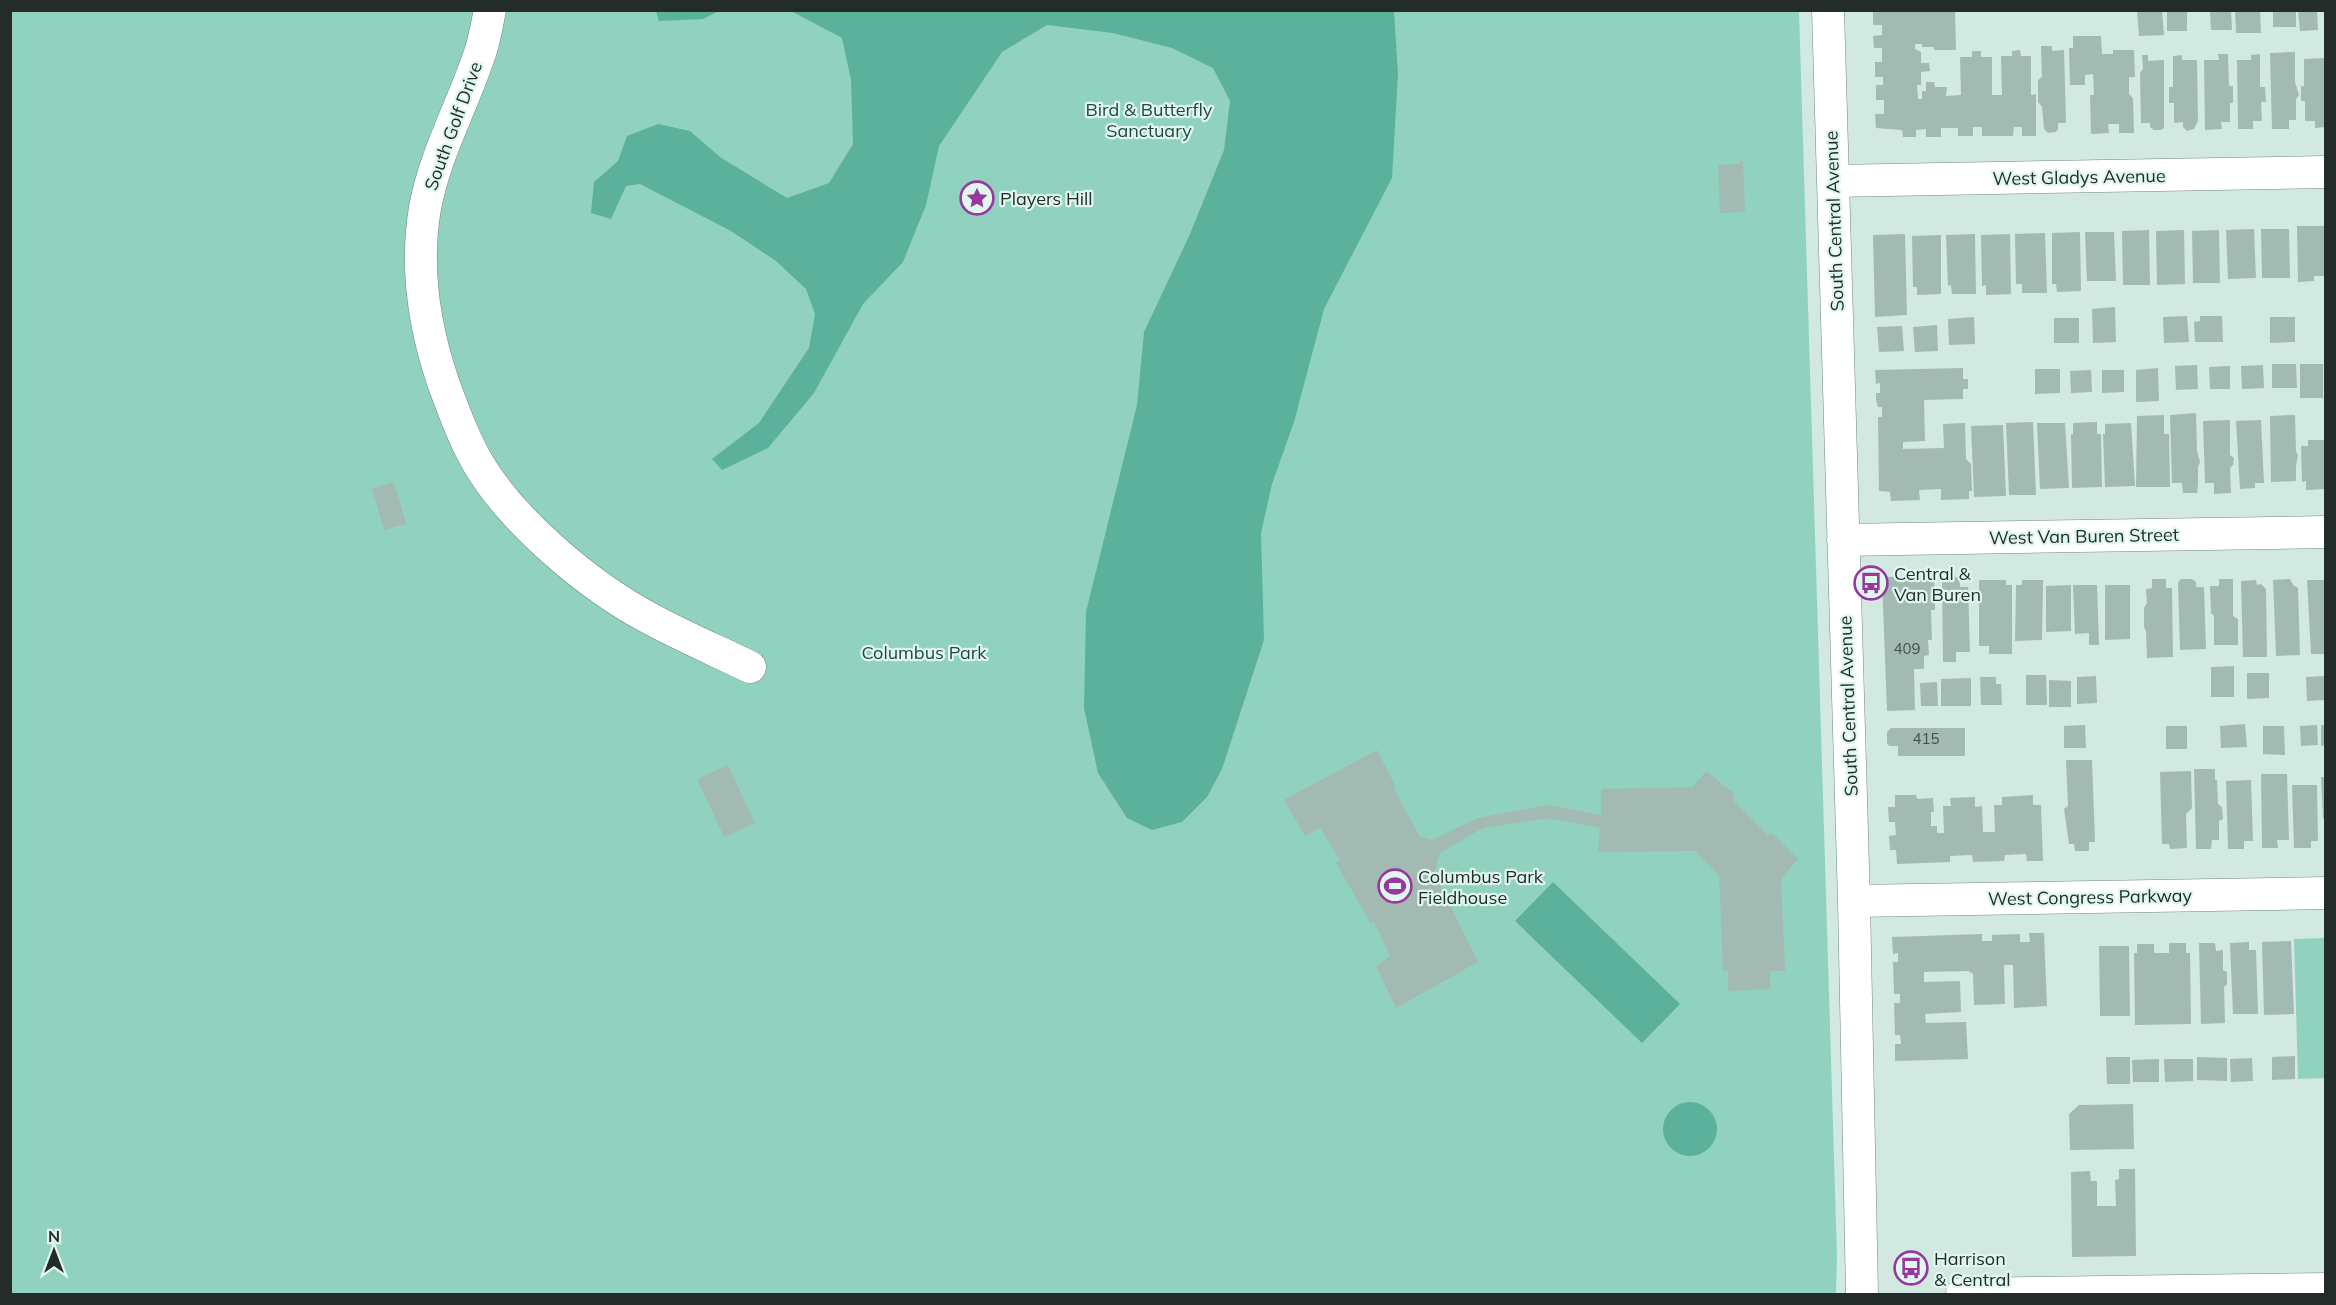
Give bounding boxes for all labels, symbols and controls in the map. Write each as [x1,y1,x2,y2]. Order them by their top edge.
street label: South Golf Drive [419,58,487,194]
park label: Bird & Butterfly Sanctuary [1086,98,1213,142]
street label: South Central Avenue [1819,130,1849,312]
street label: West Gladys Avenue [1992,164,2166,190]
place icon: Players Hill [959,180,995,216]
place label: Players Hill [1000,187,1093,210]
street label: West Van Buren Street [1989,523,2179,549]
place label: Central & Van Buren [1894,562,1981,606]
bus stop icon: Central & Van Buren [1853,565,1889,601]
street label: South Central Avenue [1833,615,1863,797]
house number: 409 [1893,639,1921,658]
park label: Columbus Park [861,641,987,664]
house number: 415 [1912,729,1940,748]
place label: Columbus Park Fieldhouse [1418,865,1544,909]
sports icon: Columbus Park Fieldhouse [1377,868,1413,904]
street label: West Congress Parkway [1988,884,2193,910]
north arrow [24,1221,84,1281]
text: N [48,1226,60,1246]
place label: Harrison & Central [1934,1247,2011,1291]
bus stop icon: Harrison & Central [1893,1250,1929,1286]

